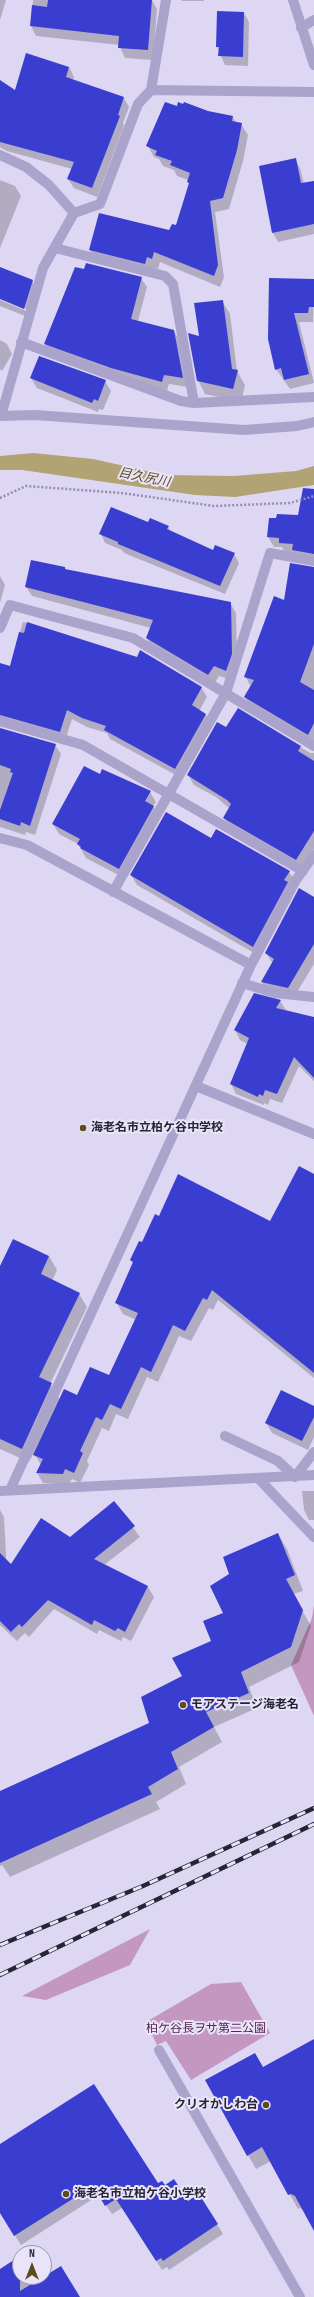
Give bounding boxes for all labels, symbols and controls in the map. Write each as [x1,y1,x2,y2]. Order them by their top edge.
water label: 目久尻川 [117,465,171,491]
place label: 海老名市立柏ケ谷中学校 [91,1121,223,1135]
marker: 海老名市立柏ケ谷中学校 [78,1123,88,1133]
place label: モアステージ海老名 [191,1698,299,1712]
marker: モアステージ海老名 [178,1700,188,1710]
park label: 柏ケ谷長ヲサ第二公園 [146,2022,266,2036]
place label: クリオかしわ台 [174,2098,258,2112]
marker: クリオかしわ台 [261,2100,271,2110]
place label: 海老名市立柏ケ谷小学校 [74,2187,206,2201]
marker: 海老名市立柏ケ谷小学校 [61,2189,71,2199]
north arrow [12,2245,52,2285]
text: N [29,2247,35,2260]

